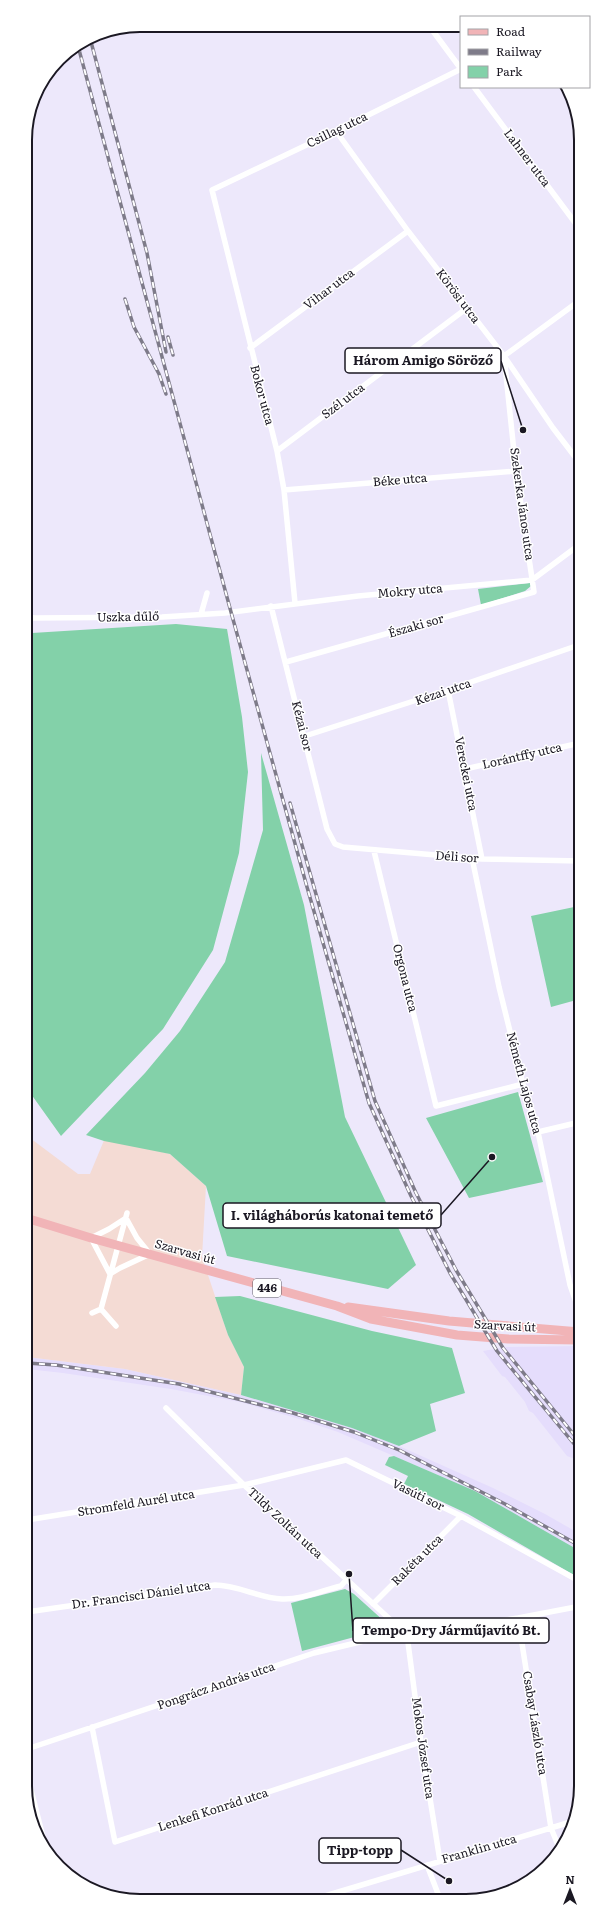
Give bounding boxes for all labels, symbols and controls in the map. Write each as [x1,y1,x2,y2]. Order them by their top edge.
legend [460,16,590,88]
text: Road [496,22,526,40]
text: Railway [496,42,542,60]
text: Park [496,62,523,80]
street label: Csillag utca [303,106,371,152]
street label: Lahner utca [500,125,556,191]
street label: Vihar utca [299,263,358,313]
street label: Körösi utca [432,264,486,327]
callout: Három Amigo Söröző [345,348,501,373]
text: Három Amigo Söröző [353,350,493,369]
street label: Bokor utca [246,363,280,427]
street label: Szél utca [317,378,368,422]
street label: Szekerka János utca [506,446,540,562]
street label: Béke utca [372,468,428,490]
street label: Mokry utca [377,578,444,602]
street label: Uszka dűlő [97,606,159,626]
street label: Északi sor [386,608,446,642]
street label: Kézai utca [412,673,474,709]
street label: Kézai sor [288,699,318,753]
street label: Vereckei utca [451,735,483,813]
street label: Lorántffy utca [480,737,564,773]
street label: Déli sor [435,846,480,867]
street label: Orgona utca [389,942,423,1014]
street label: Németh Lajos utca [503,1030,547,1136]
callout: I. világháborús katonai temető [223,1203,441,1228]
text: I. világháborús katonai temető [231,1205,433,1224]
street label: Szarvasi út [153,1234,218,1268]
road number: 446 [253,1279,281,1297]
street label: Szarvasi út [474,1314,537,1336]
street label: Vasúti sor [389,1474,448,1515]
street label: Tildy Zoltán utca [244,1482,328,1562]
street label: Stromfeld Aurél utca [76,1484,196,1520]
street label: Rakéta utca [386,1529,446,1589]
street label: Dr. Francisci Dániel utca [70,1575,212,1613]
callout: Tempo-Dry Járműjavító Bt. [353,1618,549,1643]
text: Tempo-Dry Járműjavító Bt. [361,1620,541,1639]
street label: Pongrácz András utca [155,1656,277,1714]
street label: Csabay László utca [519,1669,553,1777]
street label: Mokos József utca [408,1696,440,1800]
street label: Lenkefi Konrád utca [155,1783,271,1835]
street label: Franklin utca [439,1829,519,1867]
callout: Tipp-topp [319,1838,401,1863]
text: Tipp-topp [327,1840,394,1859]
north arrow [550,1870,590,1910]
text: N [565,1871,575,1887]

